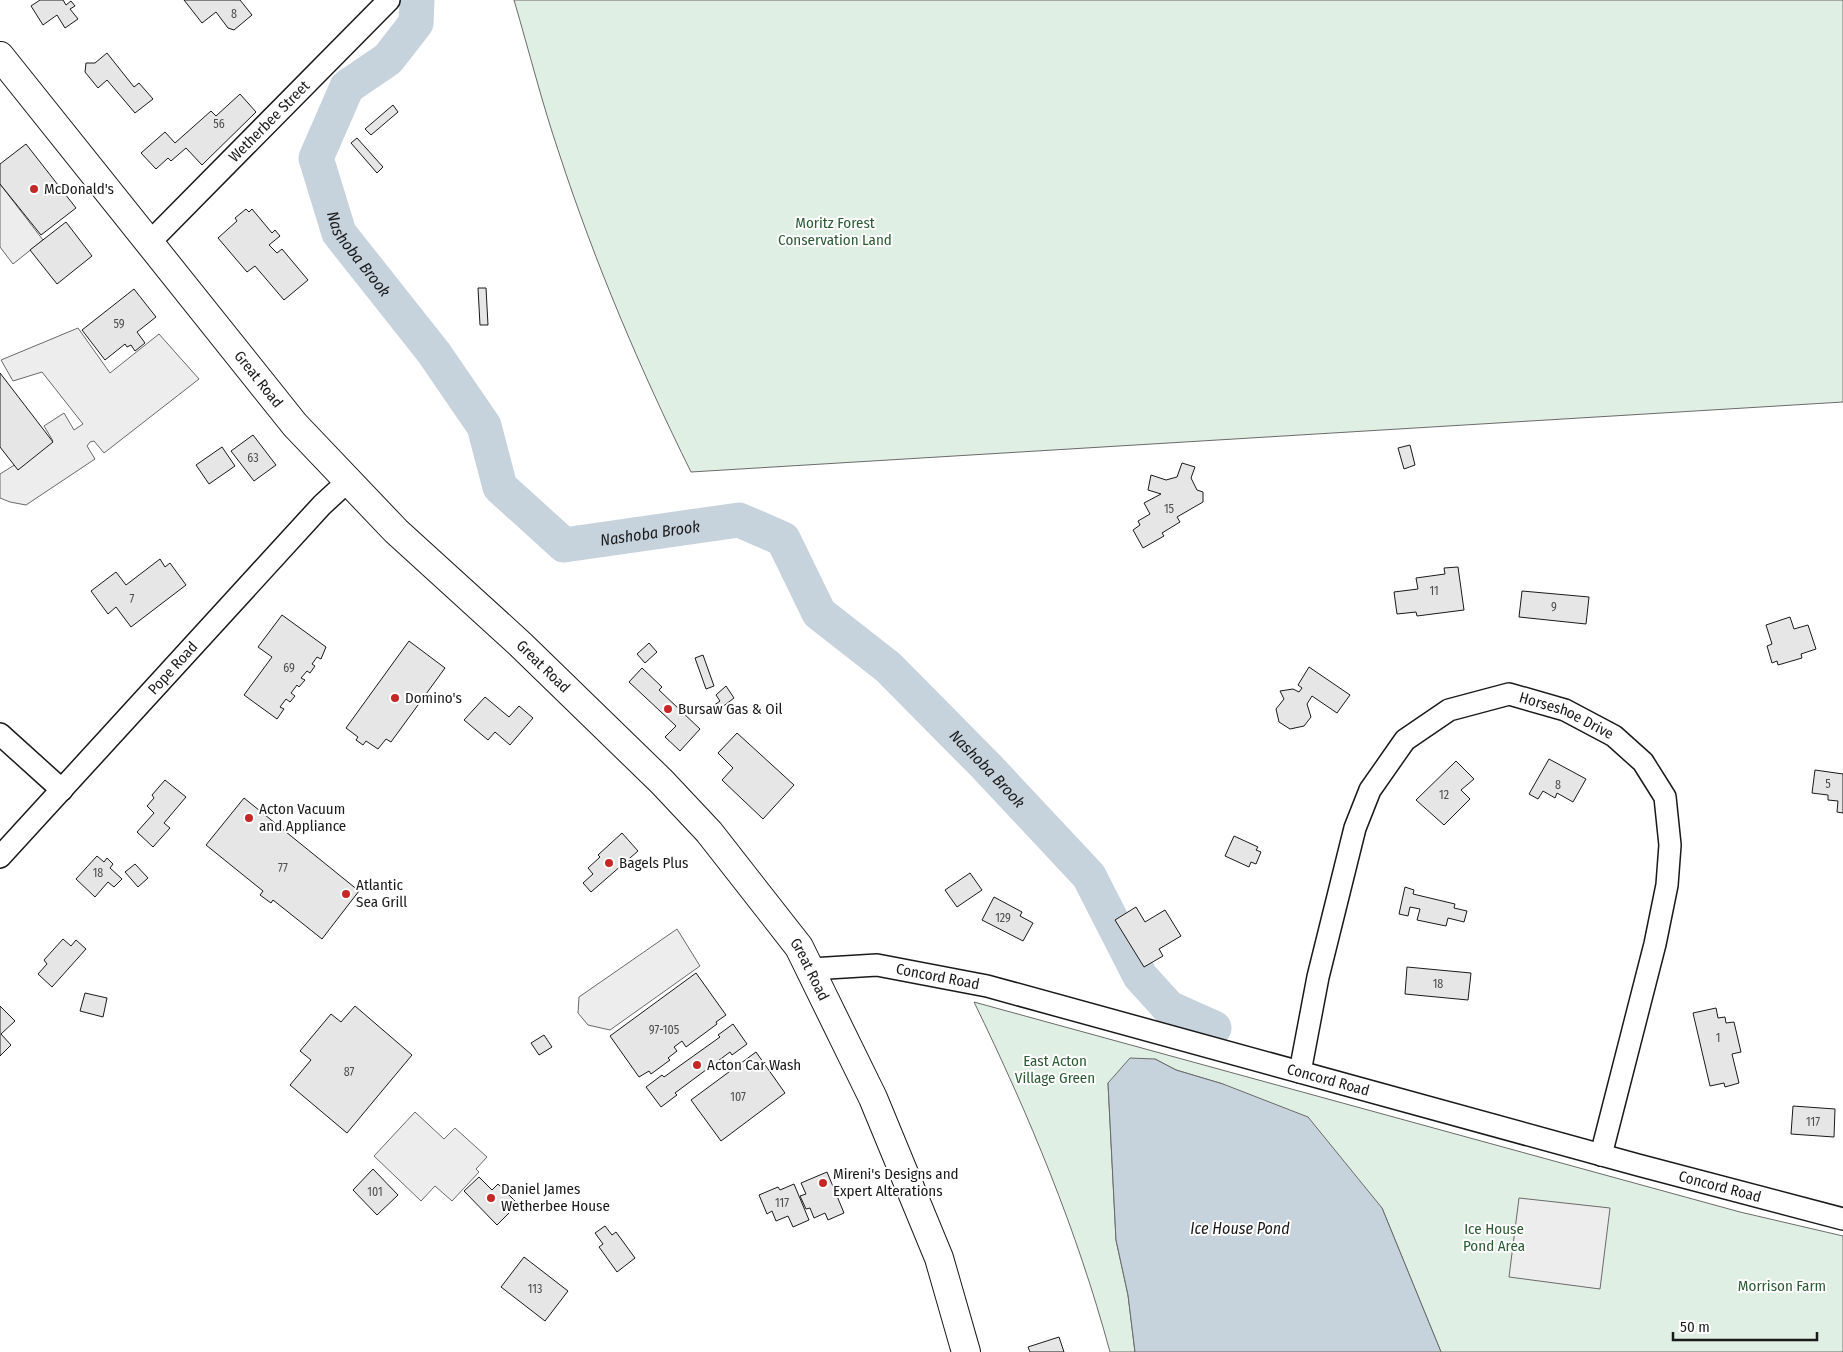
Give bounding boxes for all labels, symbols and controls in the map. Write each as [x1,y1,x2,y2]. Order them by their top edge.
house number: 8 [231,7,237,21]
street label: Wetherbee Street [225,77,313,166]
house number: 56 [213,117,225,131]
place label: McDonald's [44,180,114,198]
marker: McDonald's [28,183,40,195]
water label: Nashoba Brook [323,209,395,301]
park label: Moritz Forest Conservation Land [778,214,892,249]
house number: 59 [113,317,125,331]
street label: Great Road [230,347,287,411]
house number: 63 [247,451,259,465]
house number: 15 [1164,502,1175,516]
water label: Nashoba Brook [599,517,701,550]
house number: 11 [1429,584,1439,598]
house number: 7 [130,592,135,606]
house number: 9 [1551,600,1557,614]
street label: Great Road [513,637,574,697]
street label: Pope Road [144,638,201,698]
house number: 69 [283,661,295,675]
street label: Horseshoe Drive [1517,688,1617,743]
place label: Domino's [405,689,462,707]
marker: Domino's [389,692,401,704]
place label: Bursaw Gas & Oil [678,700,782,718]
marker: Bursaw Gas & Oil [662,703,674,715]
water label: Nashoba Brook [946,726,1029,812]
house number: 5 [1825,777,1831,791]
house number: 8 [1555,778,1561,792]
house number: 12 [1439,788,1449,802]
place label: Acton Vacuum and Appliance [259,800,346,835]
marker: Acton Vacuum and Appliance [243,812,255,824]
place label: Bagels Plus [619,854,688,872]
marker: Bagels Plus [603,857,615,869]
house number: 77 [278,861,288,875]
house number: 18 [93,866,103,880]
place label: Atlantic Sea Grill [356,876,407,911]
marker: Atlantic Sea Grill [340,888,352,900]
house number: 129 [995,911,1011,925]
street label: Great Road [786,934,833,1004]
street label: Concord Road [895,960,981,993]
house number: 18 [1433,977,1443,991]
house number: 97-105 [649,1023,680,1037]
house number: 1 [1716,1031,1720,1045]
park label: East Acton Village Green [1015,1052,1095,1087]
place label: Acton Car Wash [707,1056,801,1074]
marker: Acton Car Wash [691,1059,703,1071]
street label: Concord Road [1285,1060,1371,1100]
house number: 87 [344,1065,354,1079]
house number: 107 [730,1090,746,1104]
house number: 117 [1806,1115,1820,1129]
place label: Mireni's Designs and Expert Alterations [833,1165,959,1200]
street label: Concord Road [1677,1167,1763,1206]
marker: Mireni's Designs and Expert Alterations [817,1177,829,1189]
place label: Daniel James Wetherbee House [501,1180,610,1215]
house number: 101 [367,1185,383,1199]
marker: Daniel James Wetherbee House [485,1192,497,1204]
house number: 117 [775,1196,789,1210]
water label: Ice House Pond [1190,1219,1290,1238]
park label: Ice House Pond Area [1463,1220,1525,1255]
park label: Morrison Farm [1738,1277,1826,1295]
house number: 113 [528,1282,542,1296]
scale bar [1673,1310,1817,1342]
text: 50 m [1680,1318,1710,1336]

